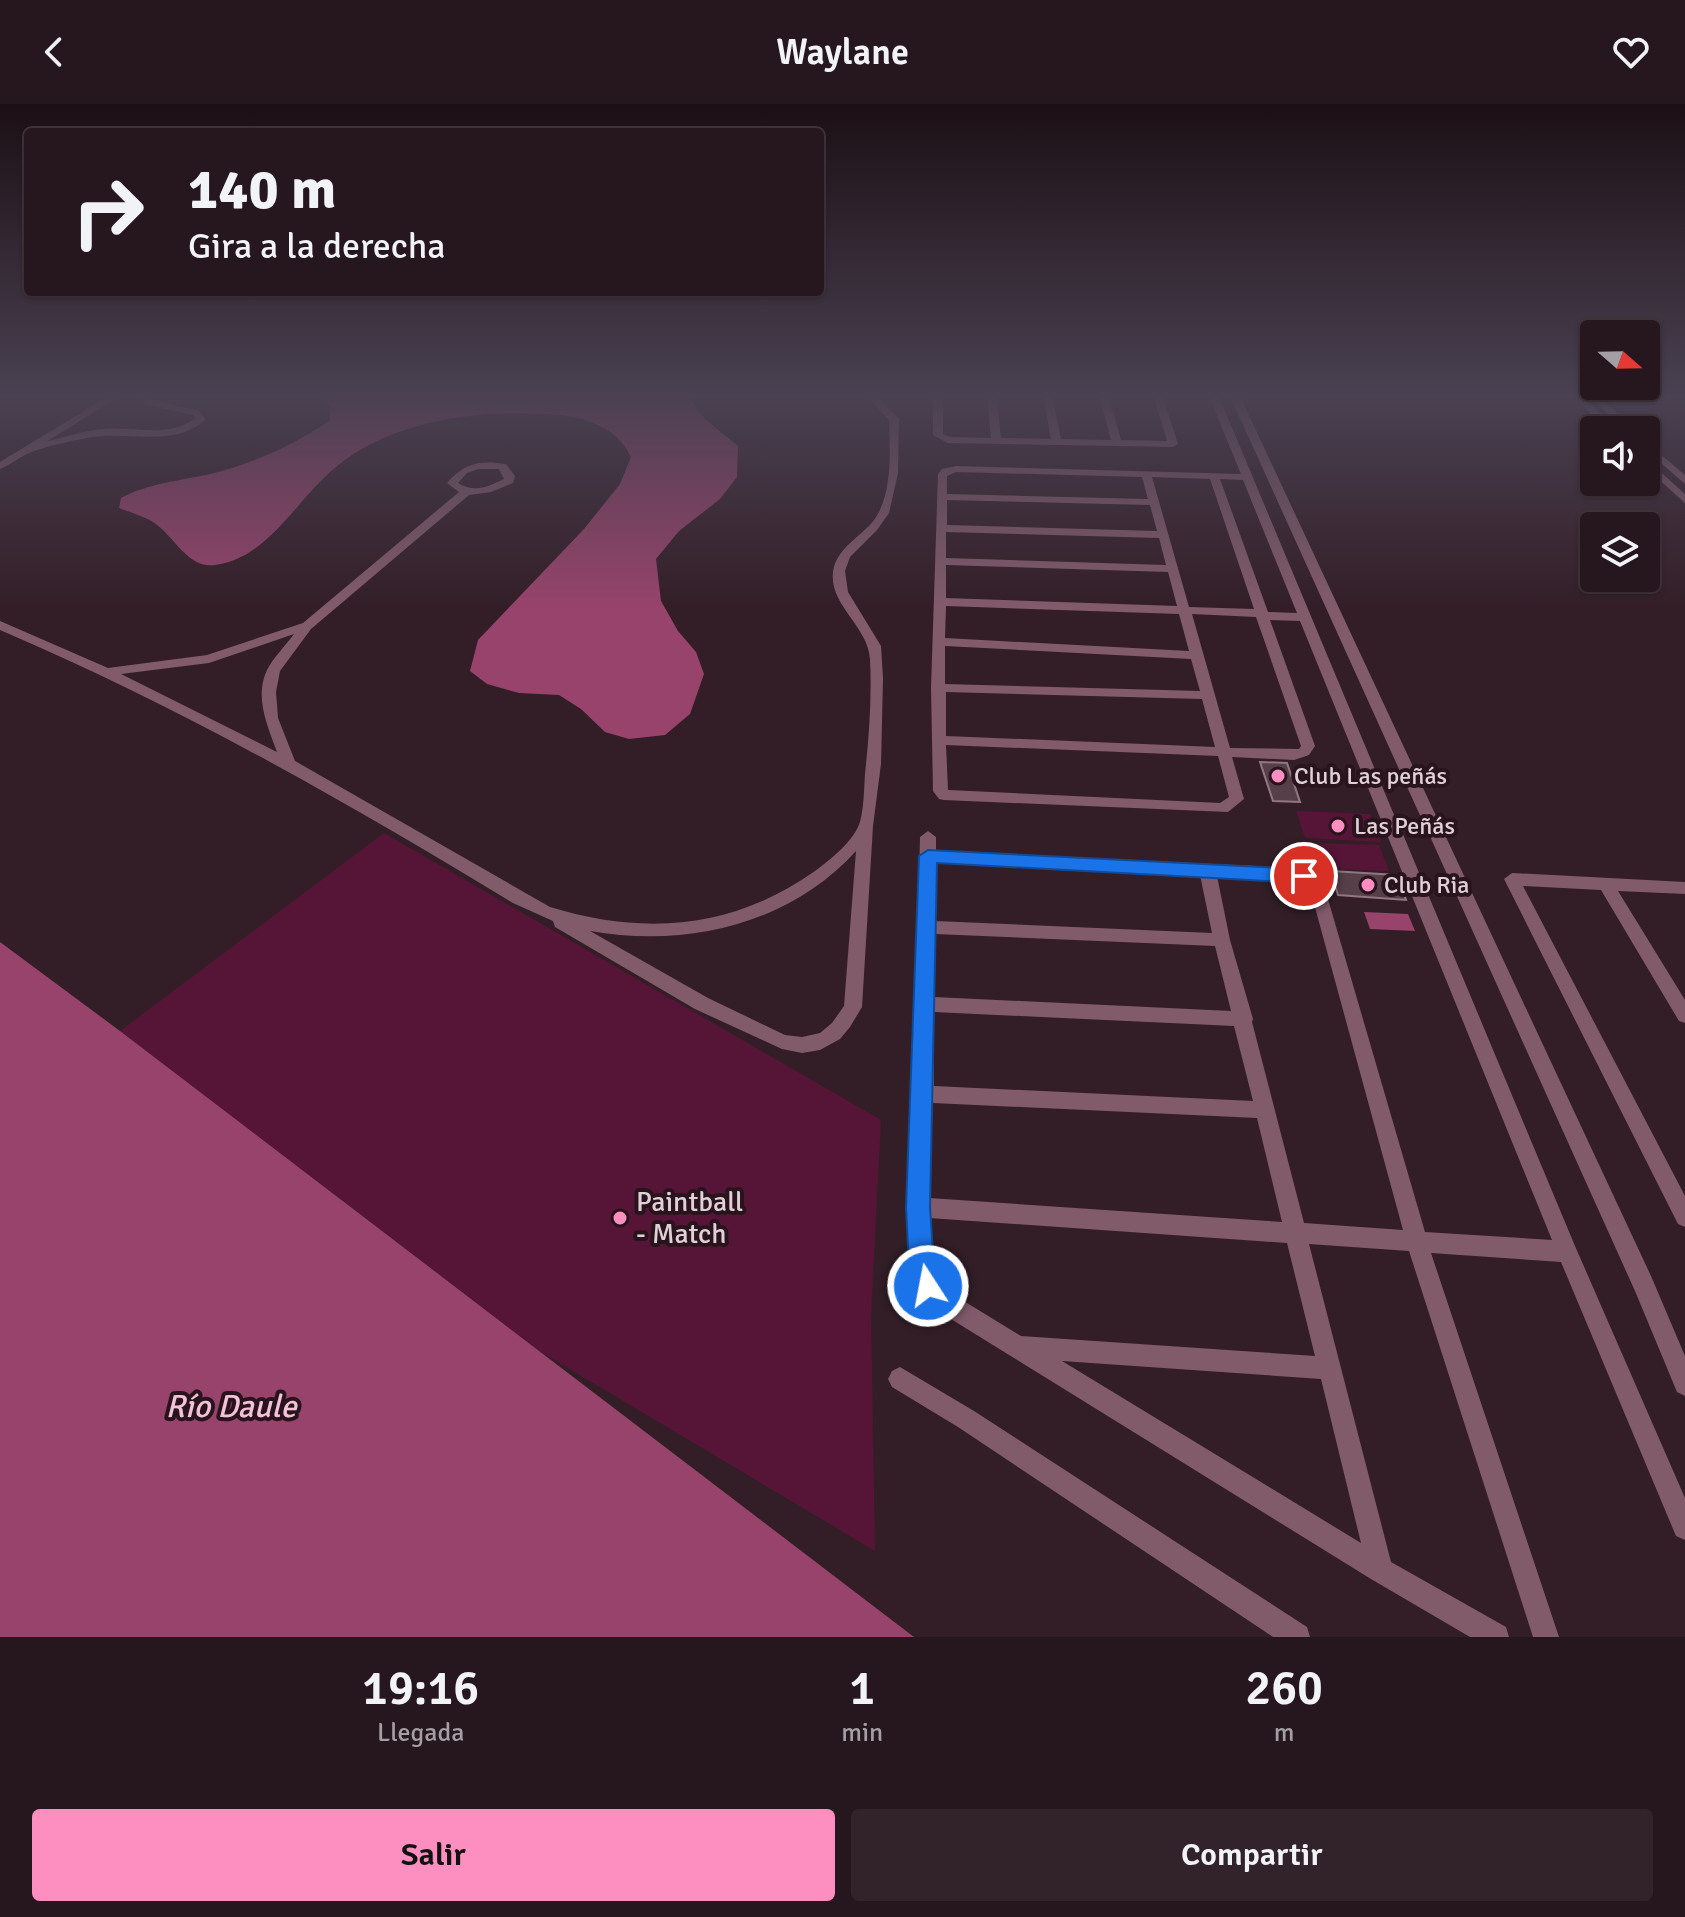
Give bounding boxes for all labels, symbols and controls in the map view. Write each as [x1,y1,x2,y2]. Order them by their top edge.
icon: back [32,30,76,74]
text: Waylane [776,30,909,75]
icon: heart [1609,30,1653,74]
text: 140 m [188,155,336,224]
icon: right [56,160,160,264]
text: Gira a la derecha [188,224,446,269]
north arrow [1580,320,1660,400]
map controls [1580,320,1660,592]
button: sound [1580,416,1660,496]
button: layers [1580,512,1660,592]
place label: Club Las peñás [1294,761,1447,791]
marker: Club Las peñás [1269,767,1287,785]
place label: Las Peñás [1354,811,1455,841]
marker: Las Peñás [1329,817,1347,835]
pin [1270,842,1338,910]
icon: arrive [1282,854,1326,898]
place label: Club Ria [1384,870,1469,900]
marker: Club Ria [1359,876,1377,894]
place label: Paintball - Match [636,1185,743,1251]
marker: Paintball - Match [611,1209,629,1227]
position arrow [886,1244,970,1328]
water label: Río Daule [166,1387,298,1426]
text: 19:16 [362,1659,479,1718]
text: 1 [849,1659,875,1718]
text: 260 [1245,1659,1323,1718]
text: Llegada [377,1717,464,1749]
text: min [841,1717,883,1749]
text: m [1274,1717,1294,1749]
button: Salir [32,1809,835,1901]
button: Compartir [851,1809,1653,1901]

